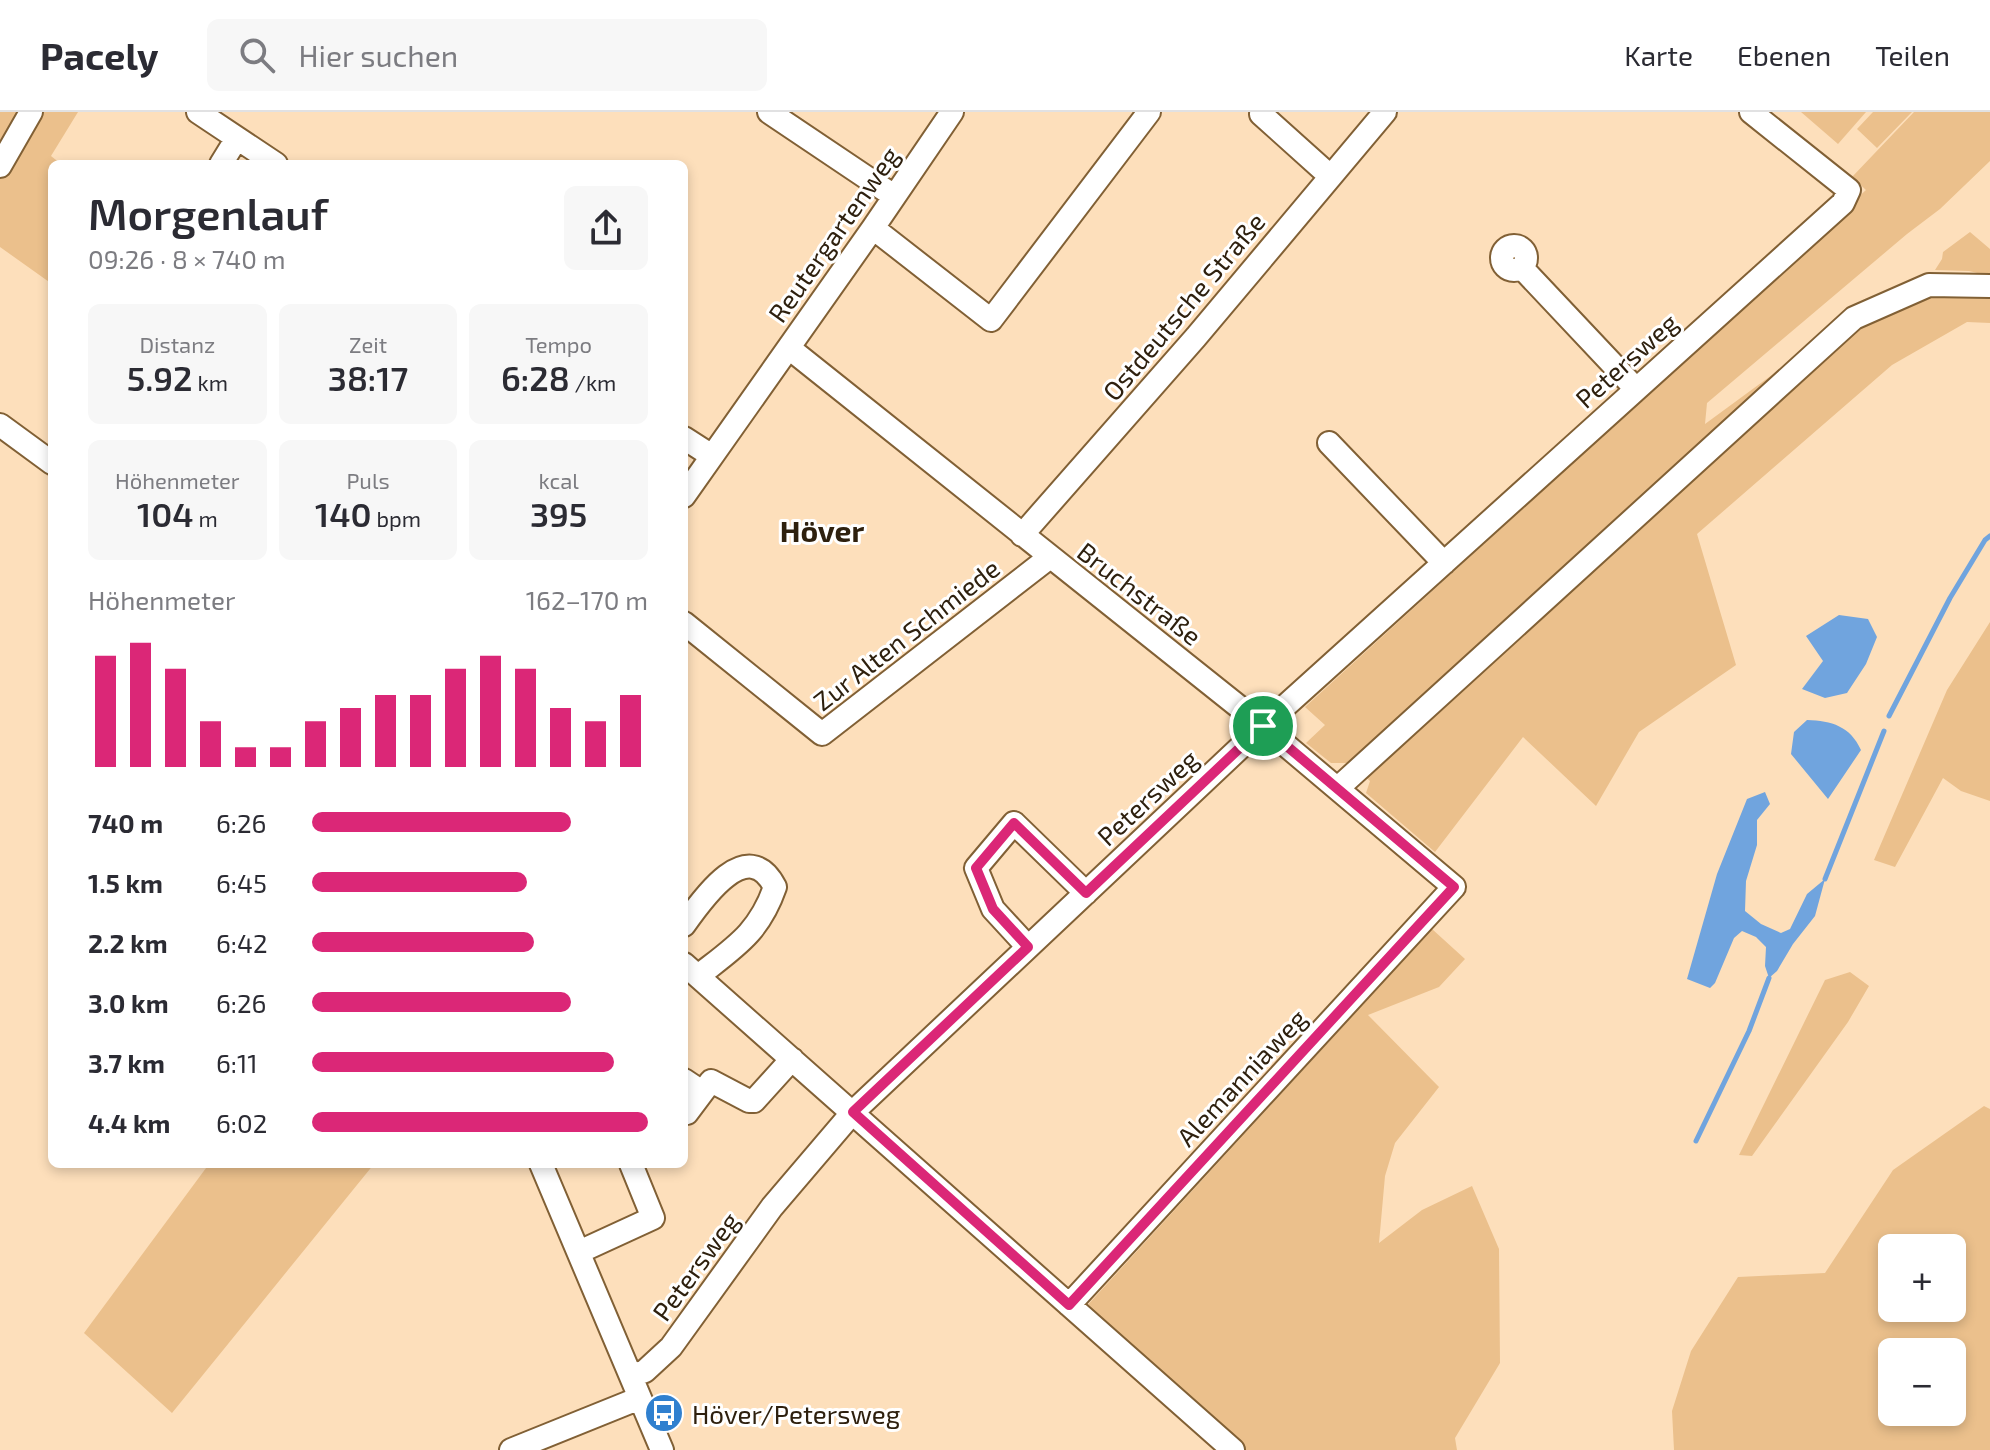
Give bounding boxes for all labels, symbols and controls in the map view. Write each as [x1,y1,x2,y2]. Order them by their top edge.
search box [207,19,767,91]
text: Pacely [40,32,159,78]
icon: search [235,33,279,77]
text: Hier suchen [299,37,458,73]
text: Karte [1624,38,1693,72]
text: Ebenen [1737,38,1831,72]
text: Teilen [1875,38,1950,72]
street label: Reutergartenweg [761,140,905,328]
text: Morgenlauf [88,186,328,239]
button: share [564,186,648,270]
street label: Ostdeutsche Straße [1095,206,1271,406]
text: 09:26 · 8 × 740 m [88,243,285,274]
street label: Petersweg [1569,306,1683,414]
text: Distanz [139,331,215,357]
text: Zeit [349,331,387,357]
text: Tempo [525,331,592,357]
text: 5.92 [127,357,193,398]
text: 38:17 [328,357,408,398]
text: 6:28 [501,357,570,398]
text: km [193,369,228,395]
text: /km [570,369,616,395]
text: Höhenmeter [115,467,240,493]
text: Puls [346,467,390,493]
text: kcal [539,467,579,493]
text: 104 [137,493,194,534]
text: 140 [315,493,372,534]
text: 395 [530,493,587,534]
text: m [194,505,218,531]
text: bpm [372,505,421,531]
district label: Höver [780,512,864,548]
street label: Bruchstraße [1072,535,1208,651]
street label: Zur Alten Schmiede [807,552,1005,716]
text: Höhenmeter [88,584,235,615]
text: 162–170 m [526,584,648,615]
pin [1229,692,1297,760]
icon: arrive [1241,704,1285,748]
street label: Petersweg [1090,743,1204,851]
text: 740 m [88,807,163,838]
text: 6:26 [216,807,267,838]
text: 1.5 km [88,867,163,898]
text: 6:45 [216,867,267,898]
text: 2.2 km [88,927,168,958]
text: 6:42 [216,927,268,958]
text: 3.0 km [88,987,169,1018]
text: 6:26 [216,987,267,1018]
street label: Alemanniaweg [1170,1002,1312,1152]
text: 3.7 km [88,1047,165,1078]
text: 6:11 [216,1047,258,1078]
text: 4.4 km [88,1107,170,1138]
text: 6:02 [216,1107,267,1138]
street label: Petersweg [645,1206,745,1326]
map controls [1878,1234,1966,1426]
button: + [1878,1234,1966,1322]
button: − [1878,1338,1966,1426]
bus stop icon: Höver/Petersweg [643,1392,685,1434]
place label: Höver/Petersweg [692,1398,900,1429]

